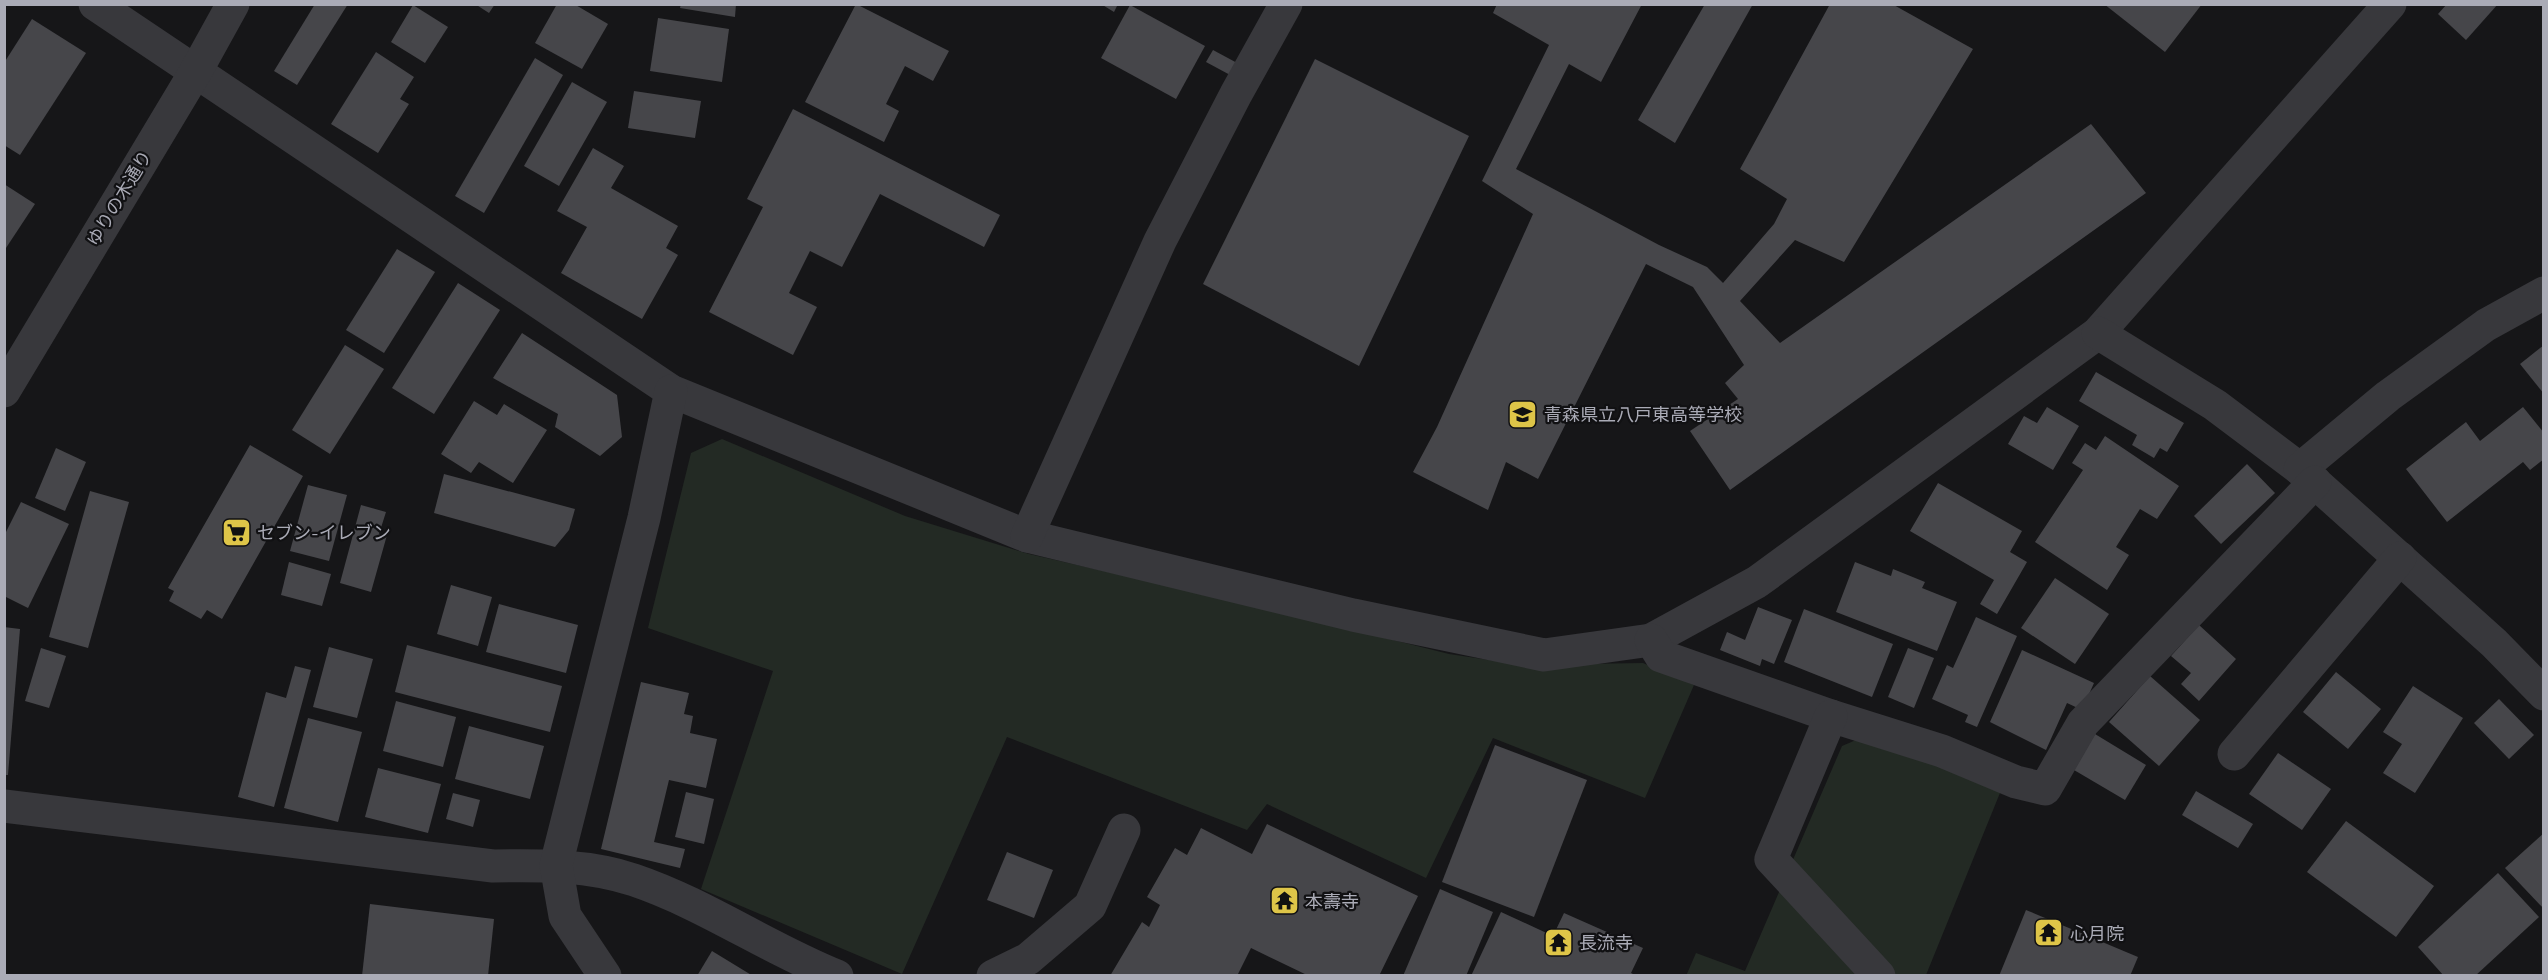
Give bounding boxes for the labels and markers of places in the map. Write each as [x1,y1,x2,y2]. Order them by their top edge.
school or university icon: 青森県立八戸東高等学校 [1507,398,1539,430]
place label: 青森県立八戸東高等学校 [1544,403,1742,426]
supermarket icon: セブン-イレブン [220,516,252,548]
place label: セブン-イレブン [257,521,391,544]
temple icon: 本壽寺 [1268,885,1300,917]
place label: 本壽寺 [1305,890,1359,913]
temple icon: 心月院 [2033,917,2065,949]
place label: 心月院 [2070,922,2124,945]
temple icon: 長流寺 [1542,926,1574,958]
place label: 長流寺 [1579,931,1633,954]

